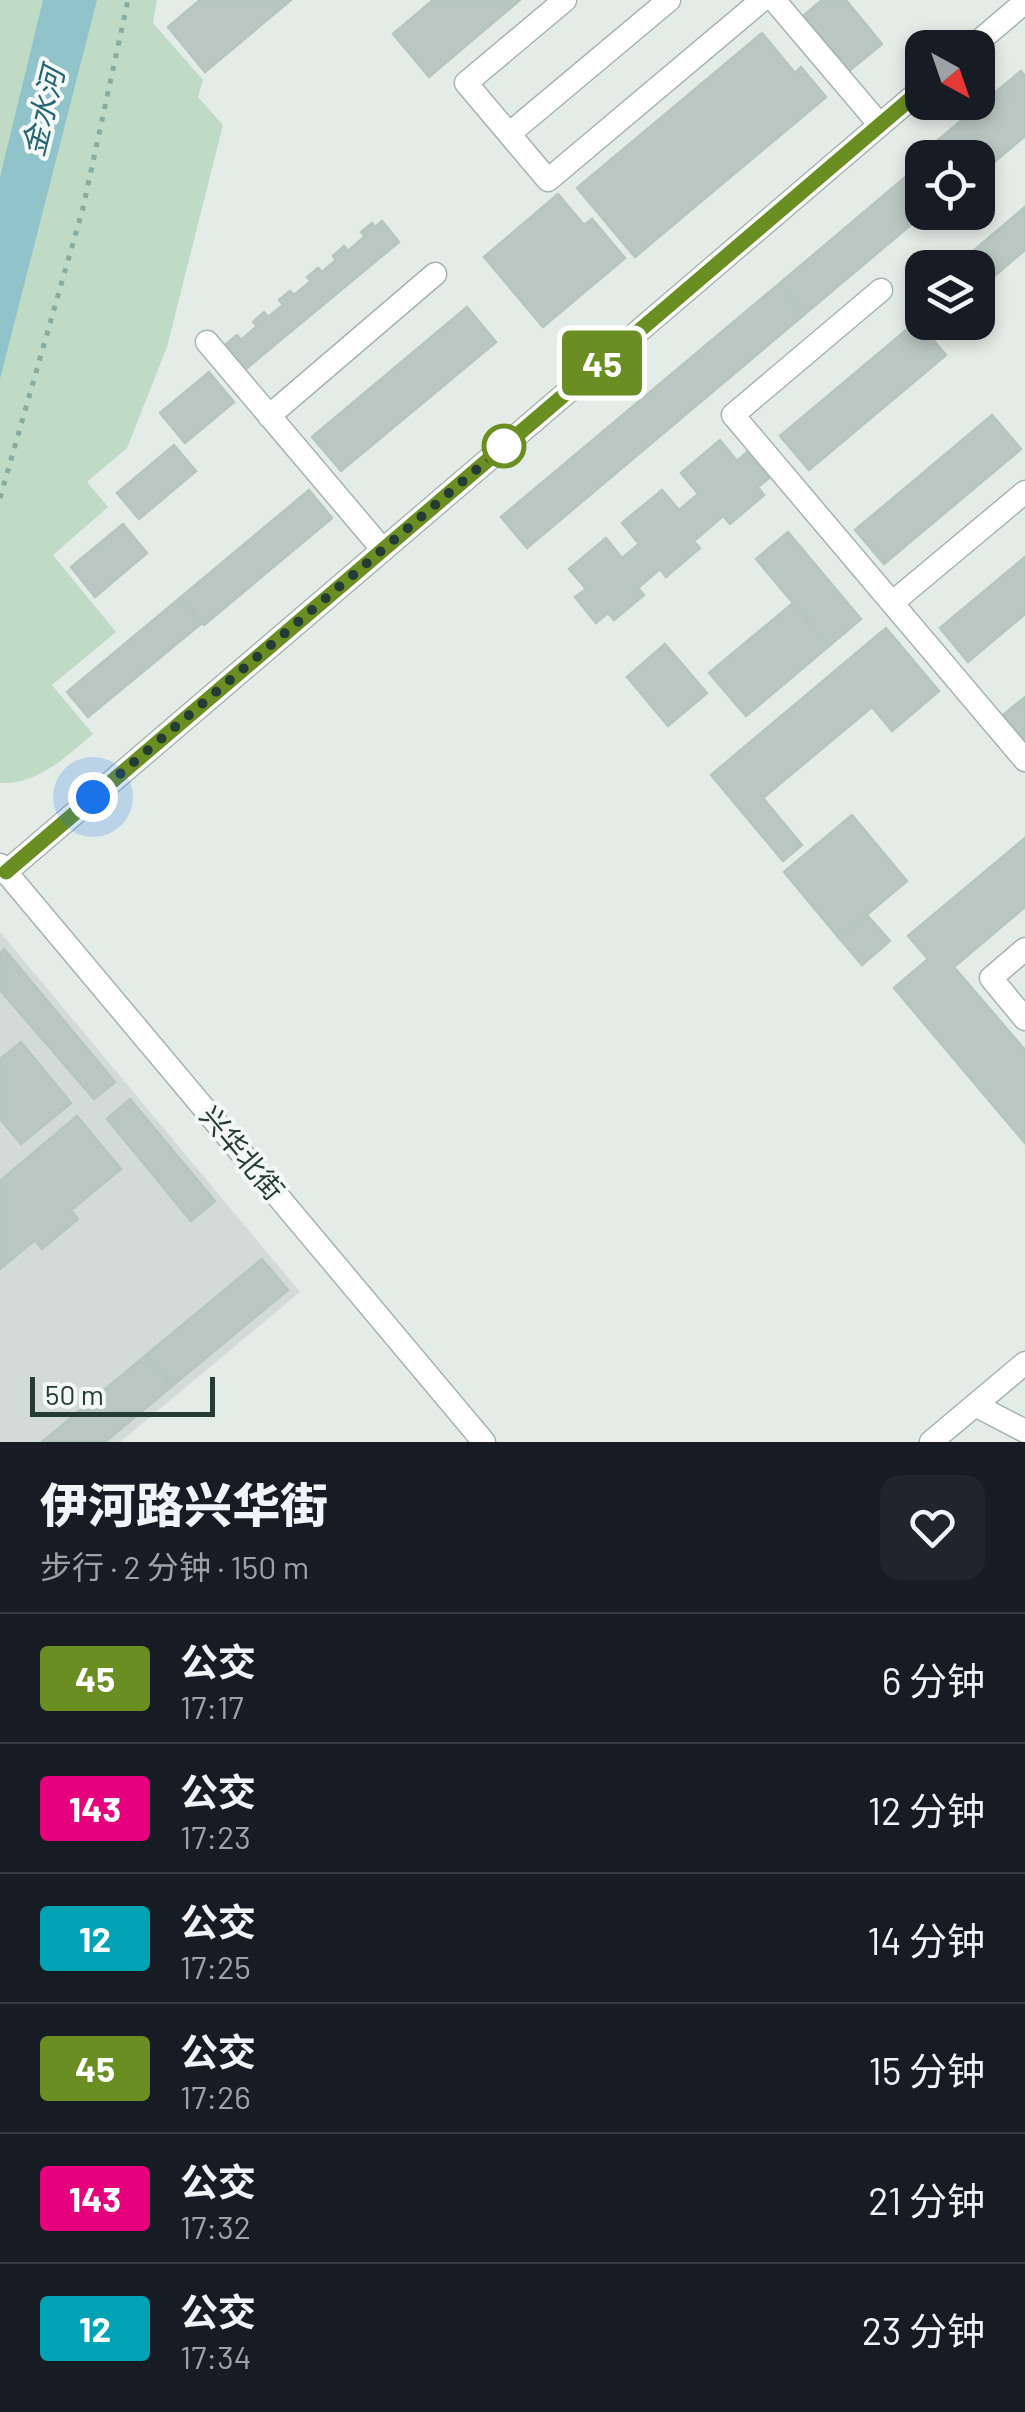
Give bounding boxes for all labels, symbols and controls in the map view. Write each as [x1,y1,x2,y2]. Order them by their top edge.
north arrow [905,30,995,120]
map controls [905,30,995,340]
water label: 金水河 [14,59,72,160]
button: locate [905,140,995,230]
button: layers [905,250,995,340]
line badge: 45 [557,330,647,396]
text: 45 [582,342,622,384]
unlabelled marker [483,425,525,467]
your location [68,772,118,822]
street label: 兴华北街 [194,1099,292,1206]
scale bar [30,1372,215,1416]
text: 50 m [45,1377,104,1411]
text: 伊河路兴华街 [40,1475,328,1533]
button: heart [880,1475,985,1580]
text: 步行 · 2 分钟 · 150 m [40,1547,309,1585]
text: 公交 [180,1638,256,1684]
text: 45 [75,1657,115,1699]
text: 6 分钟 [882,1657,985,1703]
text: 17:17 [180,1687,244,1725]
text: 公交 [180,1768,256,1814]
text: 143 [69,1787,121,1829]
text: 12 分钟 [868,1787,985,1833]
text: 17:23 [180,1817,251,1855]
text: 公交 [180,1898,256,1944]
text: 12 [79,1917,111,1959]
text: 14 分钟 [867,1917,985,1963]
text: 17:25 [180,1947,251,1985]
text: 公交 [180,2028,256,2074]
text: 45 [75,2047,115,2089]
text: 15 分钟 [869,2047,985,2093]
text: 17:26 [180,2077,251,2115]
text: 公交 [180,2158,256,2204]
text: 143 [69,2177,121,2219]
text: 21 分钟 [868,2177,985,2223]
text: 17:32 [180,2207,251,2245]
text: 公交 [180,2288,256,2334]
text: 12 [79,2307,111,2349]
text: 23 分钟 [862,2307,985,2353]
text: 17:34 [180,2337,251,2375]

